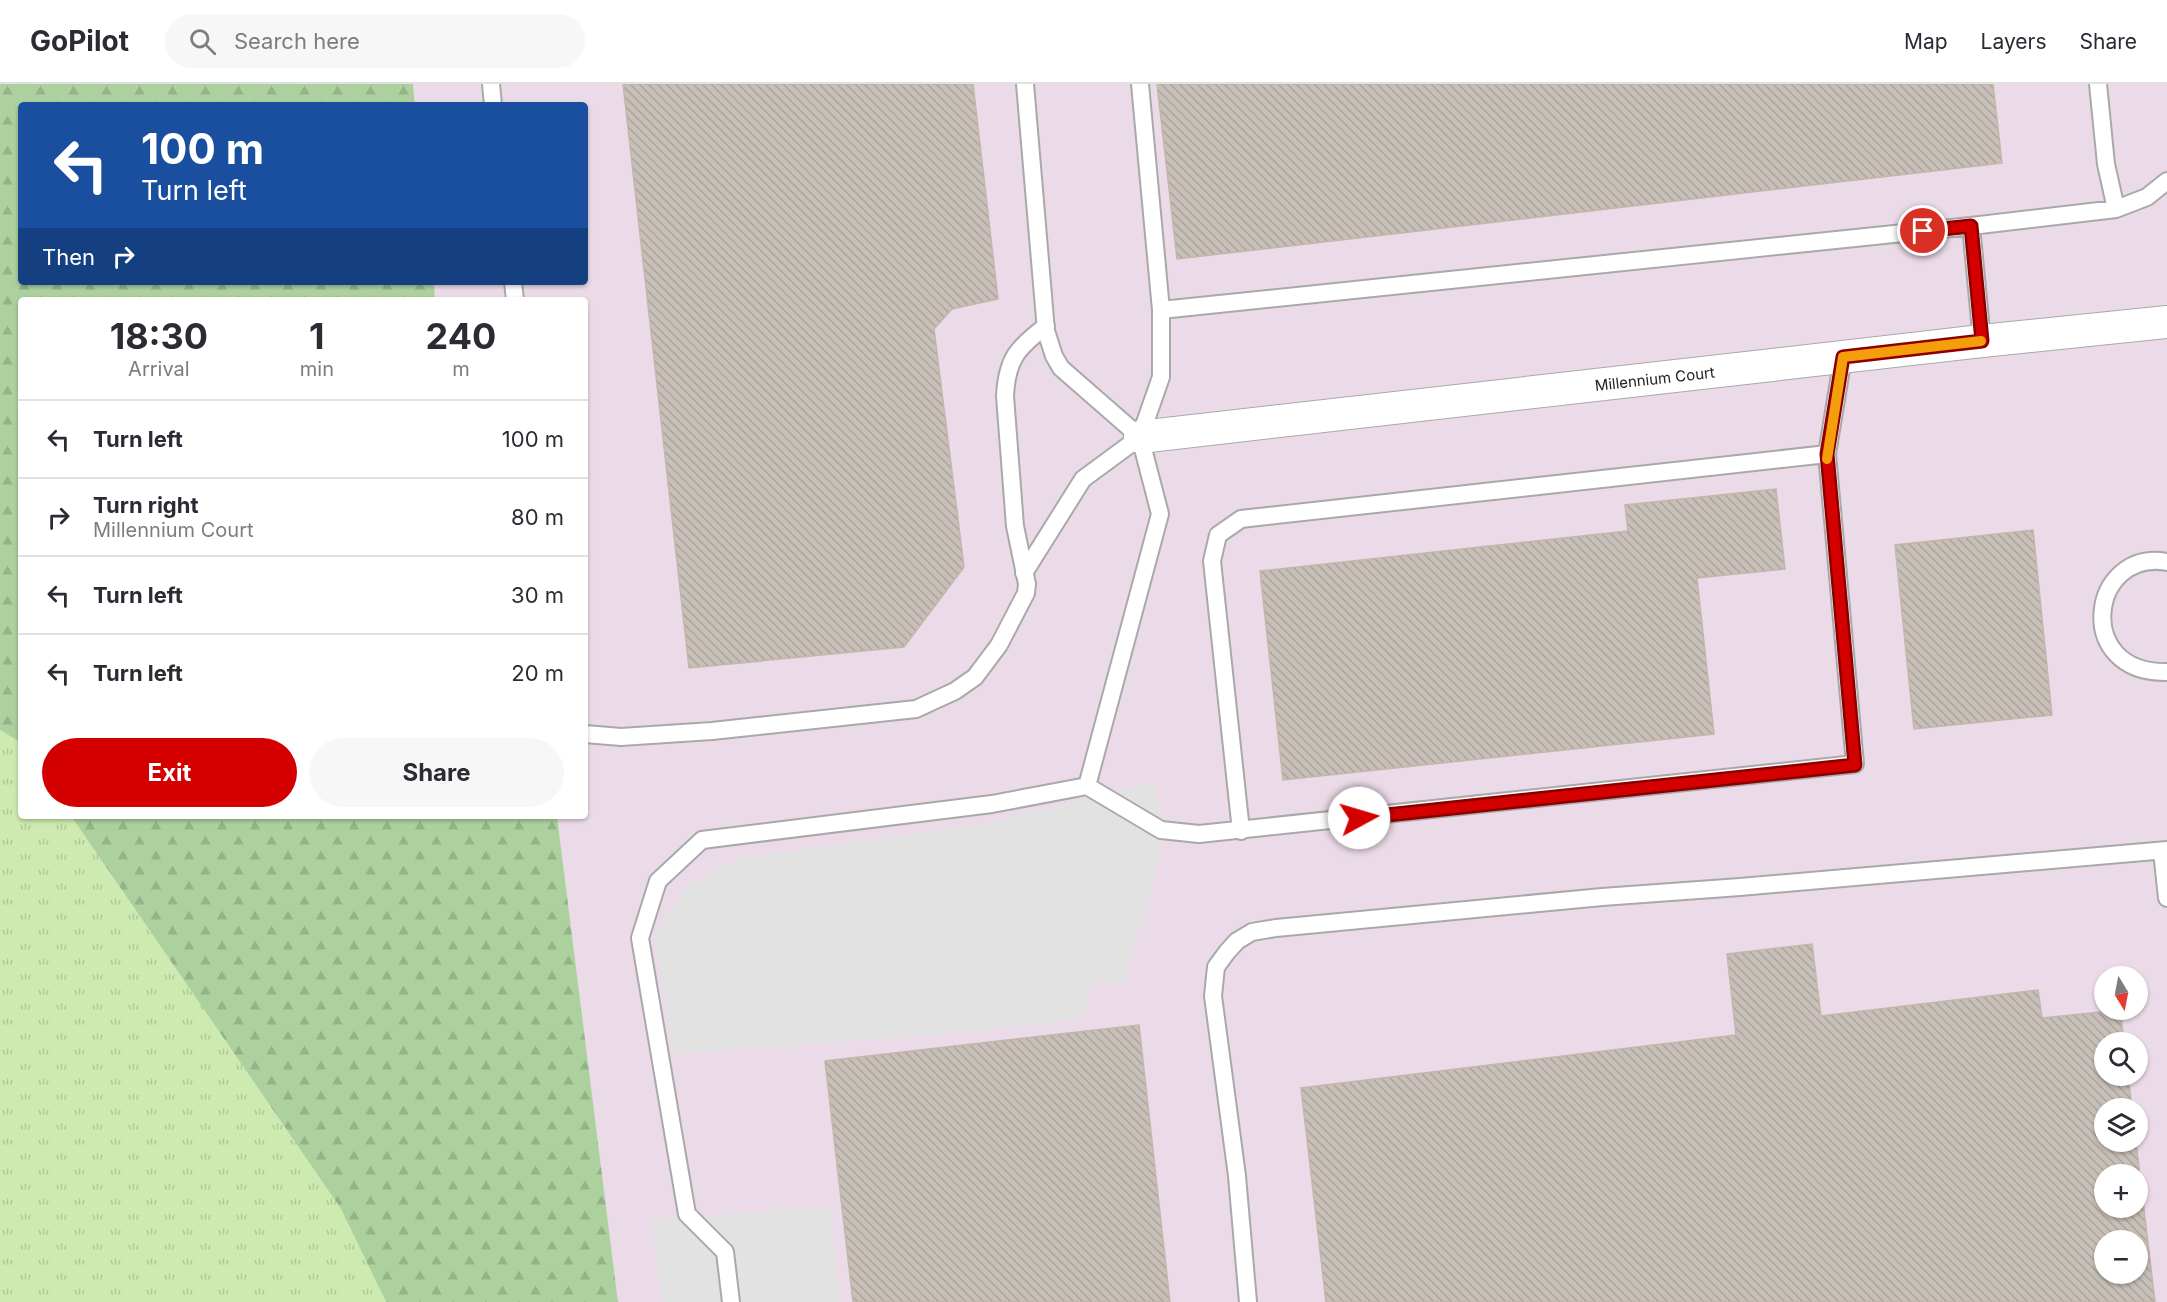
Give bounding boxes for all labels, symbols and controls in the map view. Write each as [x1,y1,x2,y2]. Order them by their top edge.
search box [165,14,585,68]
text: GoPilot [30,24,129,58]
icon: search [186,25,219,58]
text: Search here [234,28,360,54]
text: Map [1904,29,1948,54]
text: Layers [1981,29,2047,54]
text: Share [2080,29,2137,54]
text: 100 m [141,123,264,174]
icon: left [42,126,120,204]
text: Turn left [141,174,247,207]
pin [1897,205,1948,256]
icon: arrive [1906,214,1939,247]
icon: right [107,240,140,273]
text: Then [42,244,95,270]
text: 18:30 [110,314,208,358]
text: 1 [309,314,325,358]
text: 240 [426,314,496,358]
text: Arrival [128,357,190,381]
text: min [300,357,334,381]
text: m [452,357,470,381]
street label: Millennium Court [1594,362,1716,395]
icon: left [42,423,75,456]
text: Turn left [93,426,183,452]
text: 100 m [502,426,564,452]
text: Turn right [93,492,199,518]
icon: right [42,501,75,534]
text: 80 m [511,504,564,530]
text: Millennium Court [93,518,254,542]
icon: left [42,579,75,612]
text: Turn left [93,582,183,608]
text: 30 m [511,582,564,608]
icon: left [42,657,75,690]
text: Turn left [93,660,183,686]
text: 20 m [511,660,564,686]
button: Exit [42,738,297,807]
button: Share [309,738,564,807]
position arrow [1327,786,1391,850]
north arrow [2094,966,2148,1020]
map controls [2094,966,2148,1284]
button: search [2094,1032,2148,1086]
button: layers [2094,1098,2148,1152]
button: + [2094,1164,2148,1218]
button: − [2094,1230,2148,1284]

